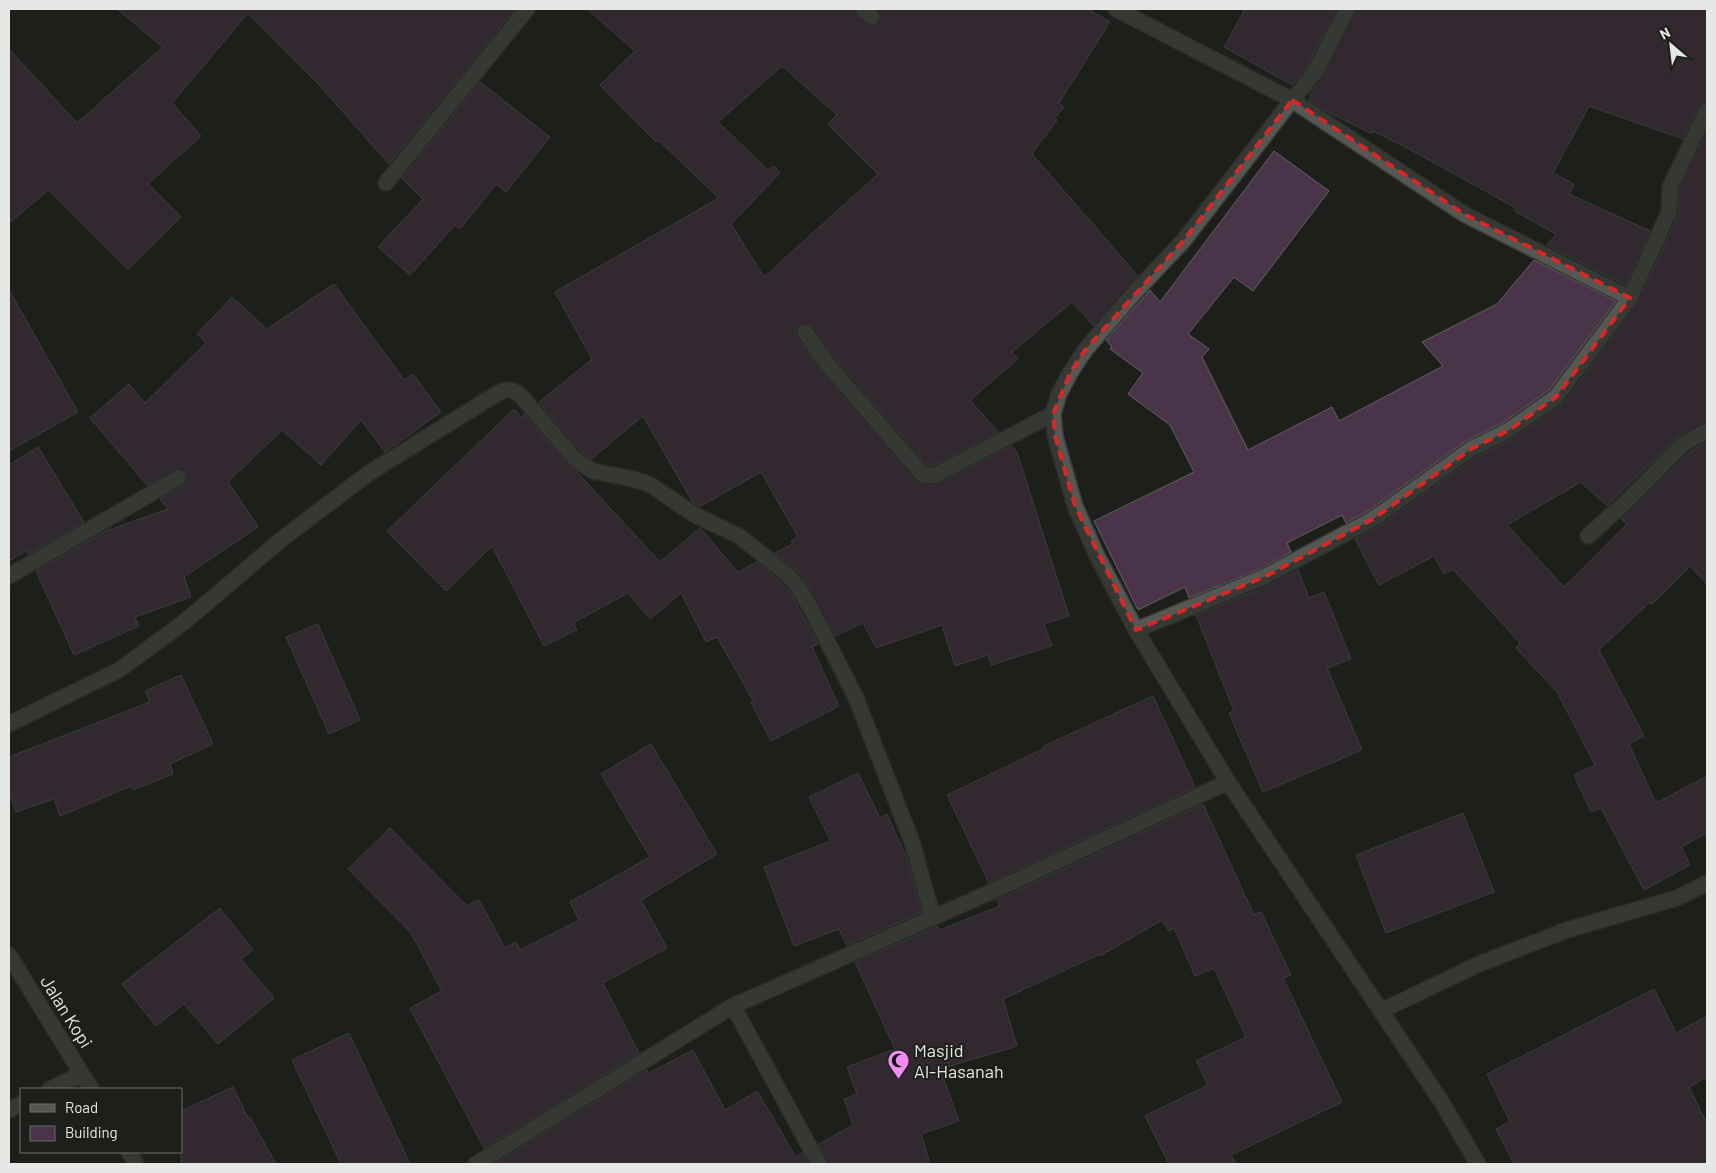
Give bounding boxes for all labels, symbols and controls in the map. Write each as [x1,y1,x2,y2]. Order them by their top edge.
north arrow [1646,20,1696,70]
text: N [1657,23,1673,43]
street label: Jalan Kopi [36,971,98,1052]
place label: Masjid Al-Hasanah [914,1039,1004,1082]
mosque icon: Masjid Al-Hasanah [886,1049,910,1080]
legend [20,1088,182,1153]
text: Road [65,1098,98,1116]
text: Building [65,1123,118,1141]

